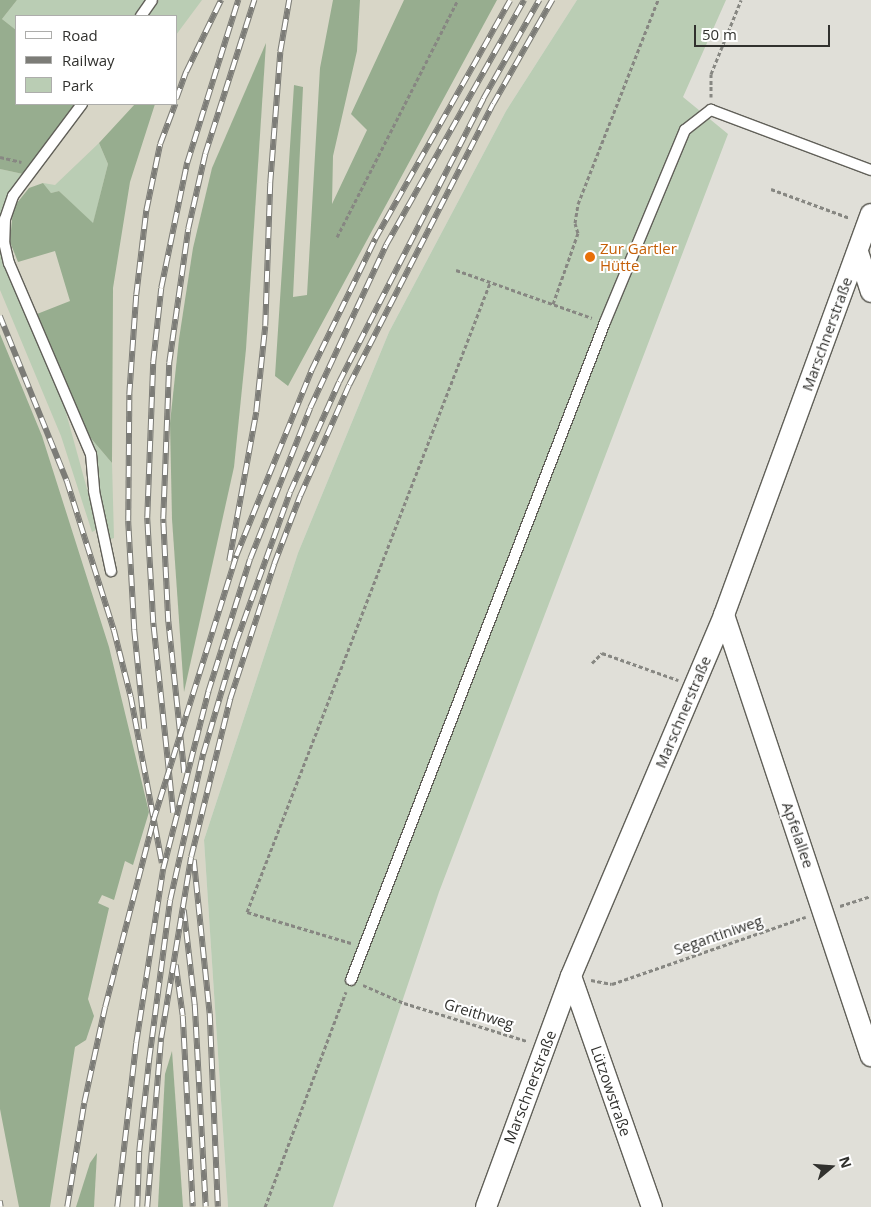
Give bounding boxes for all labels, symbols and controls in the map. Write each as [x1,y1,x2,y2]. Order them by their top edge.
legend [15,15,178,105]
scale bar [696,15,832,47]
text: 50 m [702,24,737,44]
text: Road [62,25,98,45]
text: Railway [62,50,115,70]
text: Park [62,75,93,95]
place label: Zur Gartler Hütte [600,239,677,274]
marker: Zur Gartler Hütte [584,251,596,263]
street label: Marschnerstraße [798,275,856,393]
street label: Marschnerstraße [651,653,715,771]
street label: Apfelallee [778,800,818,870]
street label: Segantiniweg [671,911,765,959]
street label: Greithweg [442,995,516,1033]
street label: Marschnerstraße [500,1028,560,1146]
street label: Lützowstraße [587,1043,635,1139]
north arrow [806,1142,856,1192]
text: N [835,1154,857,1171]

